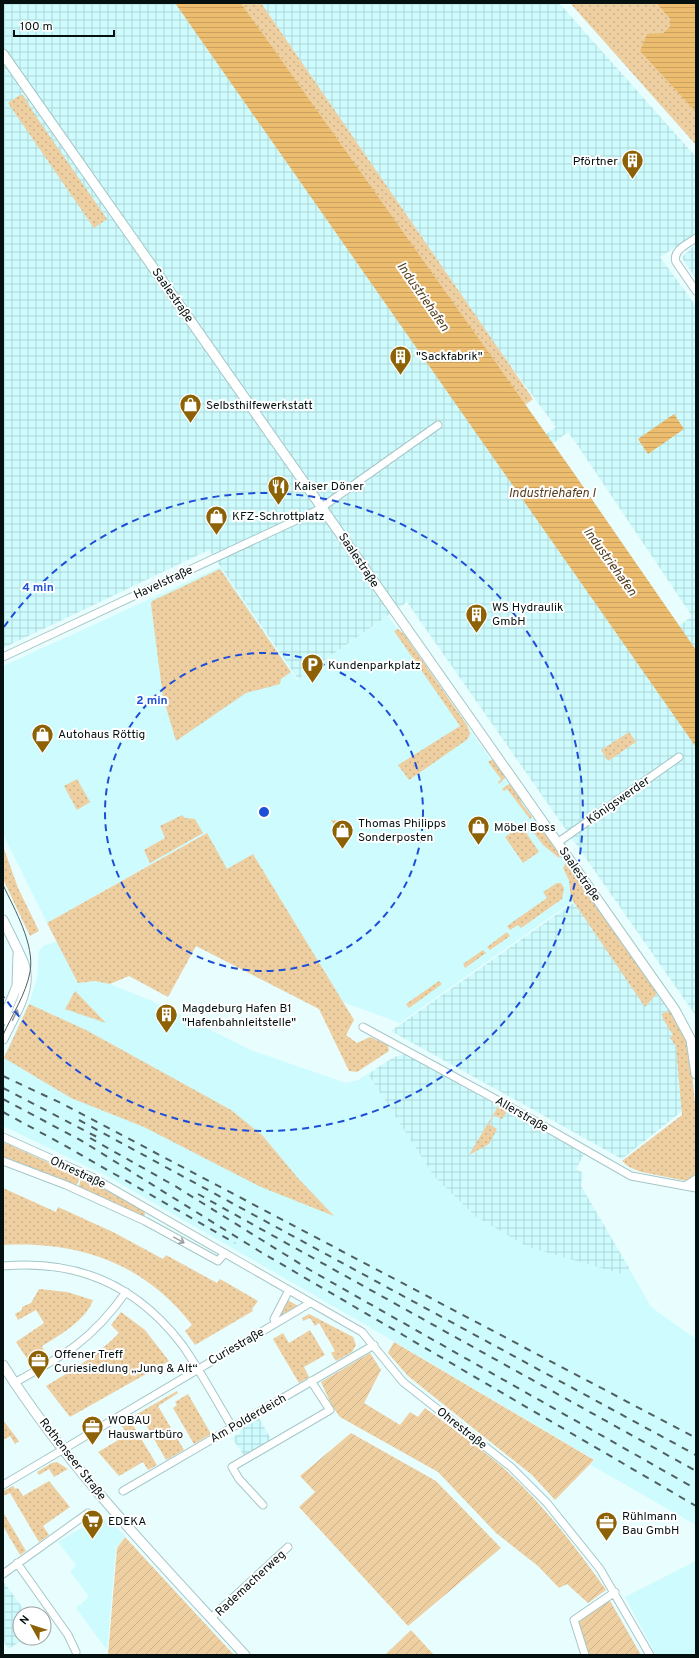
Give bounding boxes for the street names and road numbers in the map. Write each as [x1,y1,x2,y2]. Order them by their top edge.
street label: Saalestraße [148,265,197,326]
street label: Saalestraße [334,530,382,591]
street label: Havelstraße [131,562,196,604]
street label: Königswerder [584,773,654,829]
street label: Saalestraße [555,844,604,905]
street label: Allerstraße [492,1093,551,1137]
street label: Ohrestraße [47,1153,108,1193]
street label: Curiestraße [206,1324,267,1369]
street label: Am Polderdeich [208,1391,289,1447]
street label: Ohrestraße [433,1404,490,1453]
street label: Rothenseer Straße [35,1415,109,1504]
street label: Rademacherweg [212,1547,289,1620]

